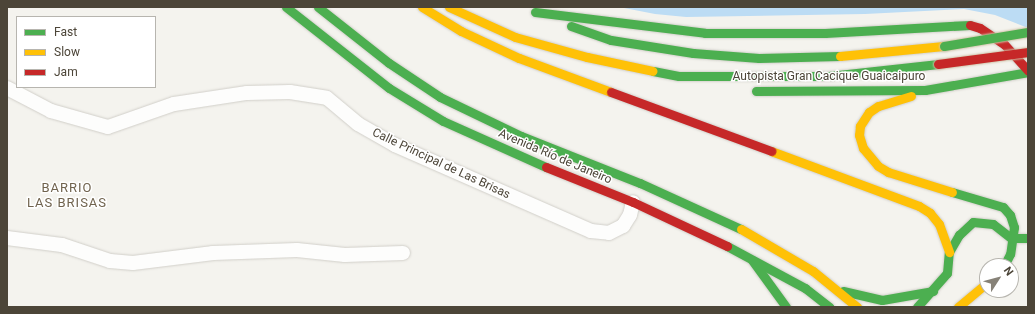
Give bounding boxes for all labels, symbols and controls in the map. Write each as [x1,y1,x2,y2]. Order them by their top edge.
legend [16,16,156,88]
text: Fast [54,25,77,39]
text: Slow [54,45,80,59]
text: Jam [54,65,78,79]
street label: Autopista Gran Cacique Guaicaipuro [733,70,925,84]
street label: Calle Principal de Las Brisas [370,126,512,202]
street label: Avenida Río de Janeiro [496,127,614,187]
district label: BARRIO LAS BRISAS [27,181,107,212]
north arrow [979,258,1019,298]
text: N [1001,264,1016,278]

